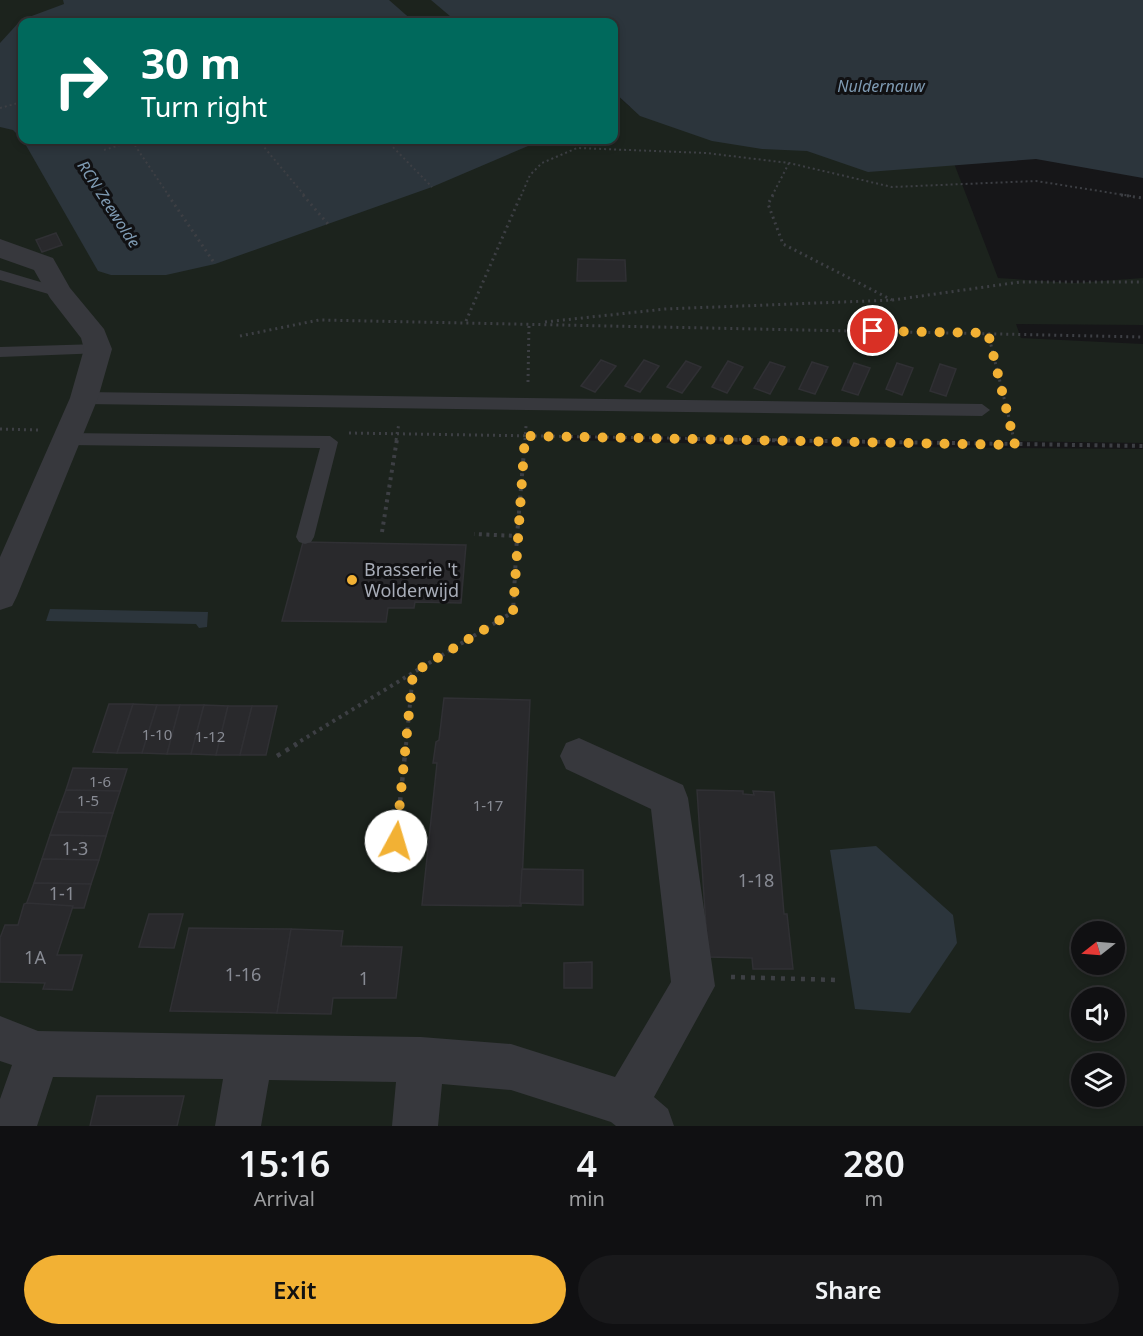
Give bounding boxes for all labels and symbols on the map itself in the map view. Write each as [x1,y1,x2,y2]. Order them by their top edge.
water label: Nuldernauw [837,75,926,97]
water label: RCN Zeewolde [73,156,145,252]
pin [847,305,898,356]
place label: Brasserie 't Wolderwijd [364,557,459,602]
marker: Brasserie 't Wolderwijd [345,573,359,587]
house number: 1-10 [142,724,172,744]
house number: 1-12 [195,726,225,746]
house number: 1-6 [89,771,111,791]
house number: 1-5 [77,790,99,810]
house number: 1-17 [473,795,503,815]
position arrow [364,809,428,873]
house number: 1-3 [62,836,88,860]
house number: 1-18 [738,868,774,892]
house number: 1-1 [49,881,75,905]
north arrow [1071,921,1125,975]
house number: 1A [24,945,46,969]
house number: 1-16 [225,962,261,986]
house number: 1 [359,966,369,990]

